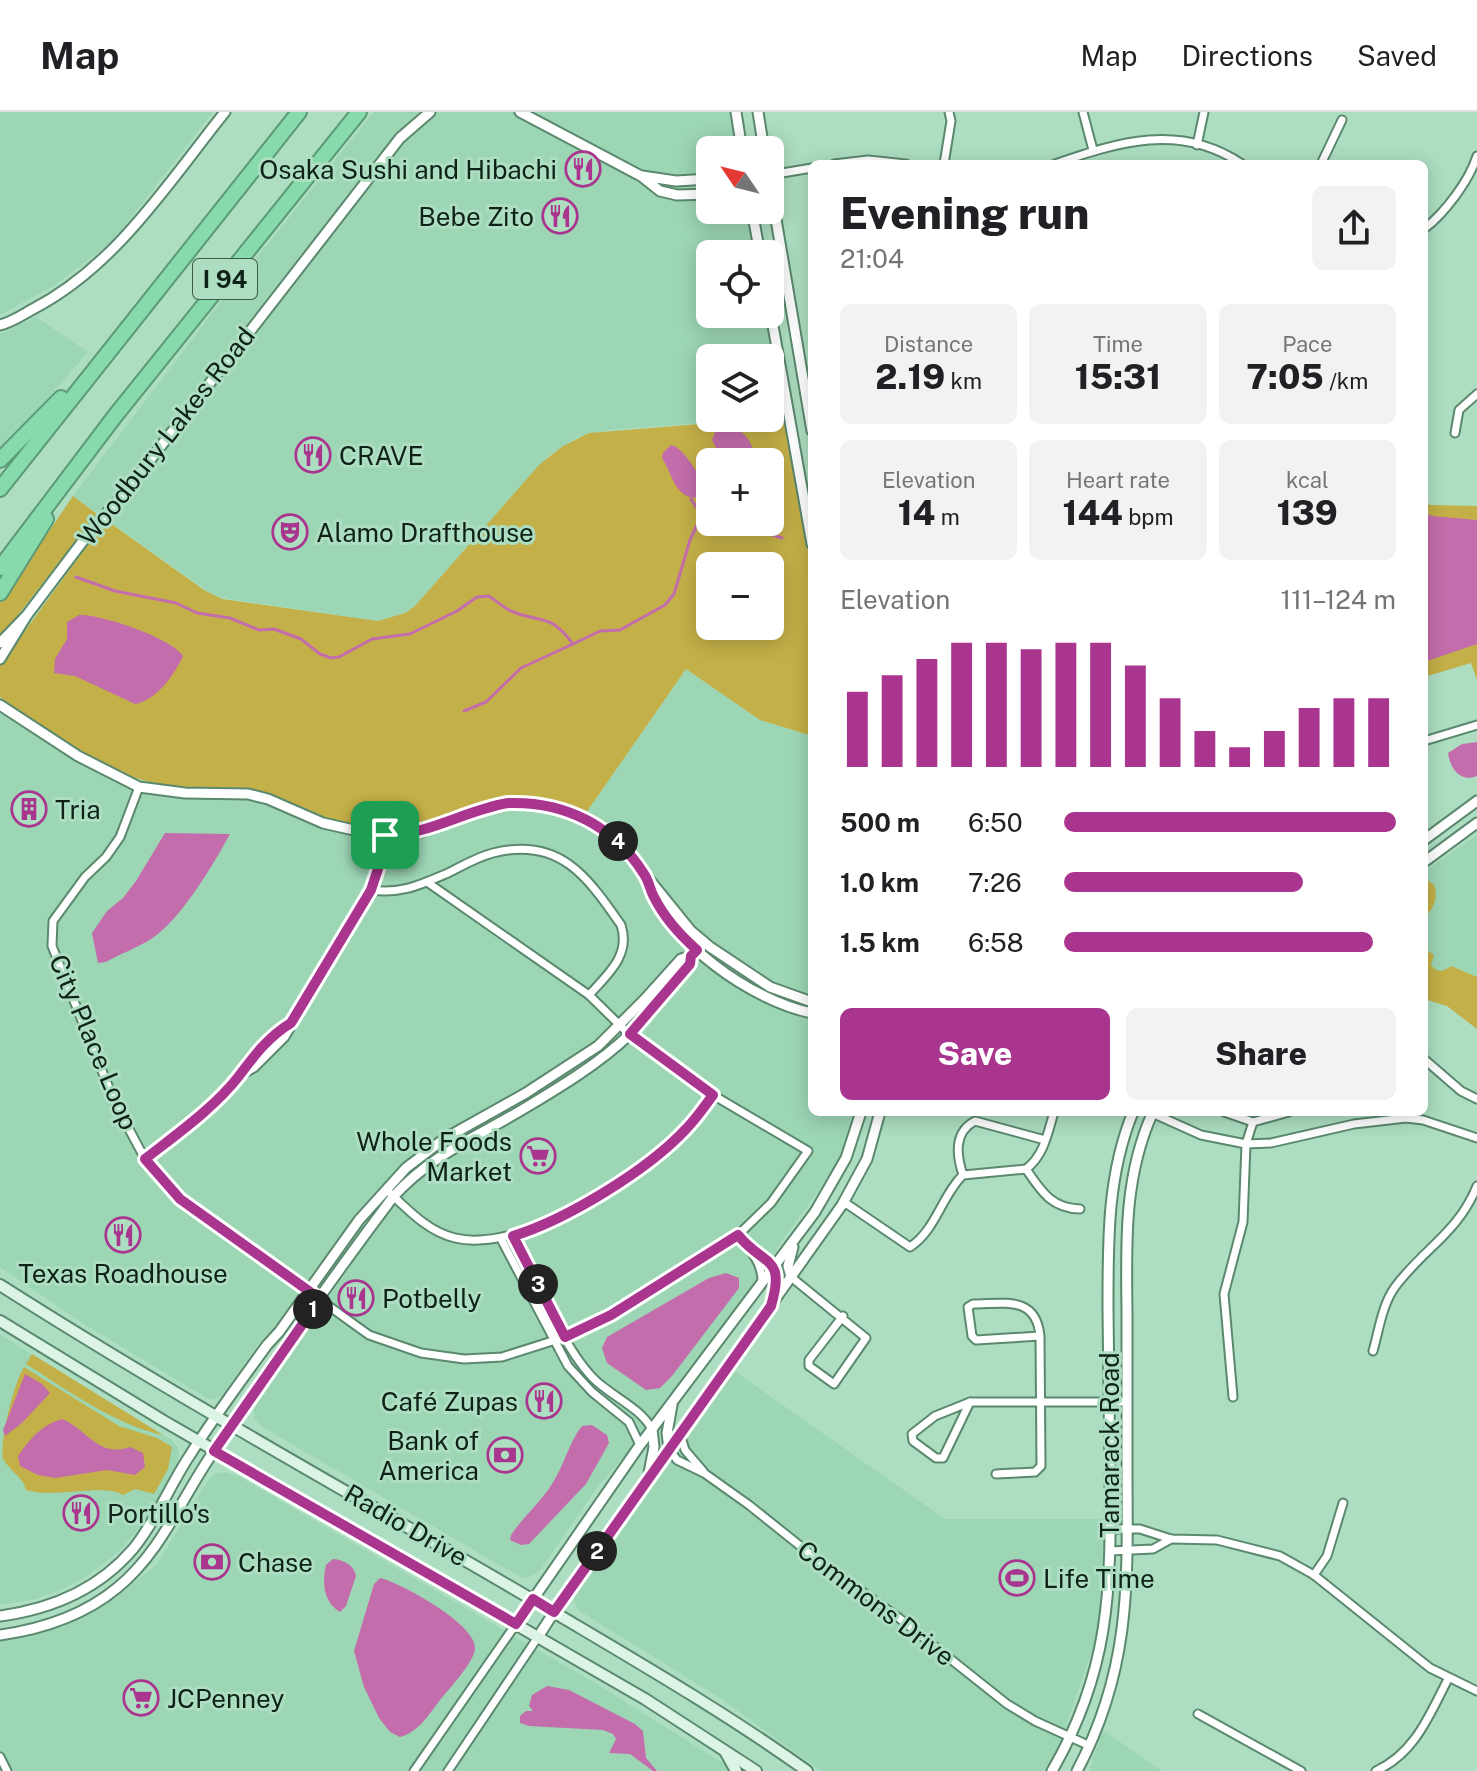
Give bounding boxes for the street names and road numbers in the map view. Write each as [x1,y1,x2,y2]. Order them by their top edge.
road number: I 94 [193,259,257,299]
street label: Woodbury Lakes Road [71,321,261,551]
street label: City Place Loop [43,950,145,1134]
street label: Tamarack Road [1094,1352,1125,1538]
street label: Radio Drive [339,1477,473,1573]
street label: Commons Drive [791,1534,961,1672]

